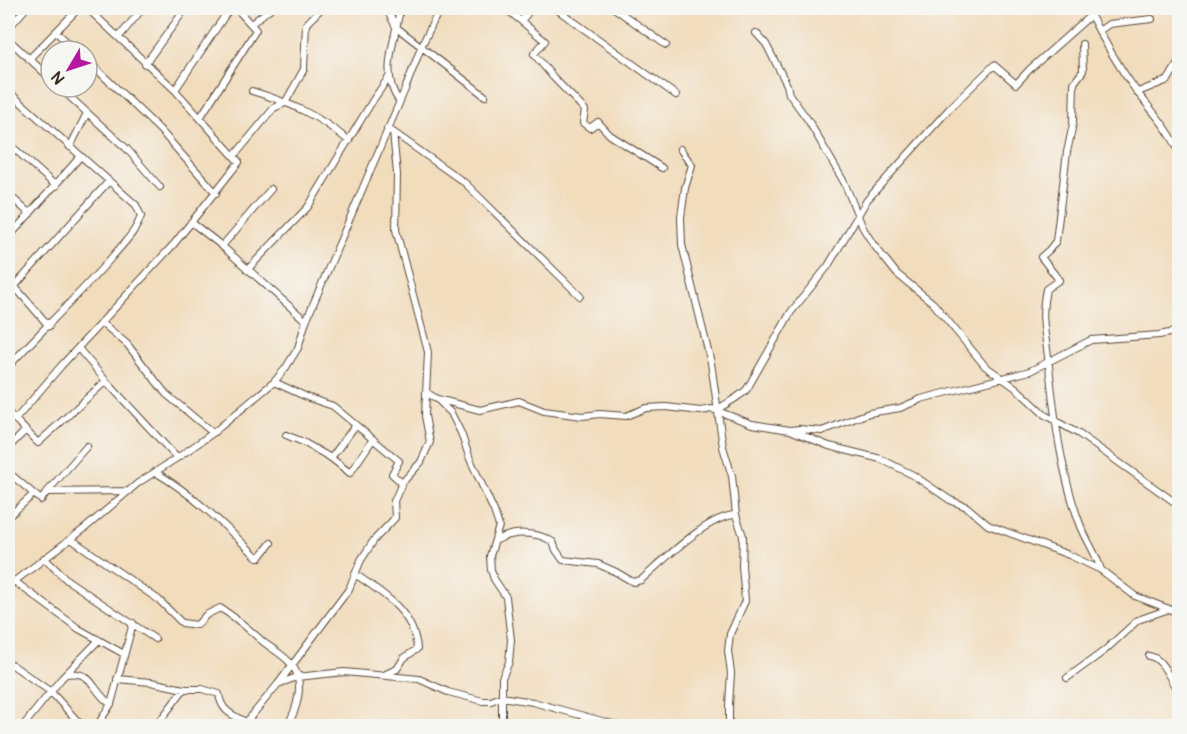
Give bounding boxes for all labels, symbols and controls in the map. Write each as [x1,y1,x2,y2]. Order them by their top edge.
north arrow [39,39,99,99]
text: N [47,67,69,88]

